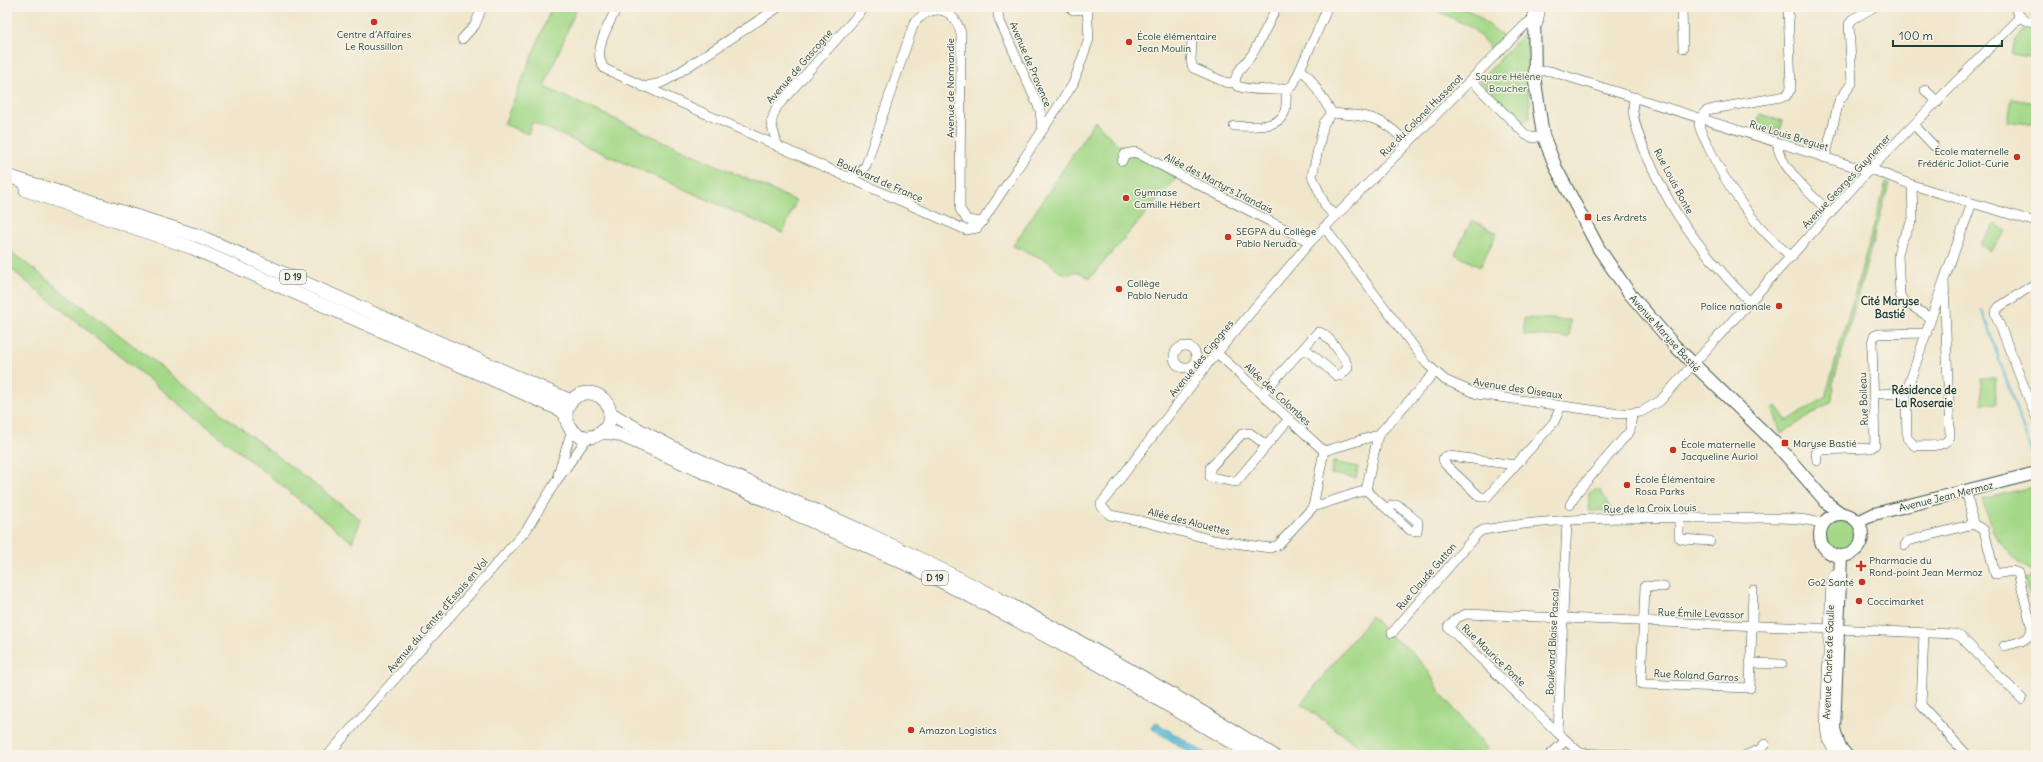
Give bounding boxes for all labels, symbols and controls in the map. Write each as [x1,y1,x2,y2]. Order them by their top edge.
marker: Centre d’Affaires Le Roussillon [369,17,379,27]
street label: Avenue de Provence [1007,20,1054,109]
scale bar [1893,22,2002,48]
street label: Avenue de Gascogne [764,26,835,106]
place label: Centre d’Affaires Le Roussillon [337,28,412,53]
text: 100 m [1899,28,1933,43]
place label: École élémentaire Jean Moulin [1137,30,1217,55]
marker: École élémentaire Jean Moulin [1124,37,1134,47]
street label: Avenue de Normandie [944,38,957,138]
park label: Square Hélène Boucher [1475,70,1541,95]
street label: Rue du Colonel Hussenot [1377,71,1466,160]
street label: Rue Louis Breguet [1748,117,1830,154]
street label: Avenue Georges Guynemer [1799,132,1893,231]
place label: École maternelle Frédéric Joliot-Curie [1917,145,2009,170]
street label: Rue Louis Bonte [1651,146,1696,216]
street label: Allée des Martyrs Irlandais [1162,150,1276,217]
marker: École maternelle Frédéric Joliot-Curie [2012,152,2022,162]
street label: Boulevard de France [835,156,925,205]
place label: Gymnase Camille Hébert [1134,186,1201,211]
marker: Gymnase Camille Hébert [1121,193,1131,203]
place label: Les Ardrets [1596,211,1647,224]
marker: Les Ardrets [1583,212,1593,222]
place label: SEGPA du Collège Pablo Neruda [1236,225,1316,250]
marker: SEGPA du Collège Pablo Neruda [1223,232,1233,242]
road number: D 19 [280,270,306,284]
place label: Collège Pablo Neruda [1127,277,1188,302]
marker: Collège Pablo Neruda [1114,284,1124,294]
street label: Avenue Maryse Bastié [1626,292,1703,375]
district label: Cité Maryse Bastié [1861,294,1919,321]
place label: Police nationale [1701,300,1771,313]
marker: Police nationale [1774,301,1784,311]
street label: Avenue des Cigognes [1166,317,1237,399]
street label: Allée des Colombes [1242,360,1314,429]
street label: Rue Boileau [1856,372,1871,426]
street label: Avenue des Oiseaux [1472,375,1564,402]
district label: Résidence de La Roseraie [1891,383,1957,410]
place label: Maryse Bastié [1793,437,1857,450]
place label: École maternelle Jacqueline Auriol [1681,438,1758,463]
marker: Maryse Bastié [1780,438,1790,448]
marker: École maternelle Jacqueline Auriol [1668,445,1678,455]
place label: École Élémentaire Rosa Parks [1635,473,1715,498]
street label: Avenue Jean Mermoz [1898,478,1995,515]
marker: École Élémentaire Rosa Parks [1622,480,1632,490]
street label: Rue de la Croix Louis [1603,501,1697,516]
street label: Allée des Alouettes [1146,505,1232,538]
street label: Rue Claude Gutton [1394,540,1459,613]
place label: Pharmacie du Rond-point Jean Mermoz [1869,554,1983,579]
street label: Avenue du Centre d'Essais en Vol [384,555,491,675]
marker: Pharmacie du Rond-point Jean Mermoz [1856,561,1866,571]
road number: D 19 [922,571,948,585]
place label: Go2 Santé [1808,576,1854,589]
marker: Go2 Santé [1857,577,1867,587]
street label: Boulevard Blaise Pascal [1543,589,1562,696]
place label: Coccimarket [1867,595,1924,608]
marker: Coccimarket [1854,596,1864,606]
street label: Avenue Charles de Gaulle [1820,604,1837,720]
street label: Rue Émile Levassor [1658,605,1744,622]
street label: Rue Maurice Ponte [1459,621,1528,689]
street label: Rue Roland Garros [1653,667,1739,684]
place label: Amazon Logistics [919,724,997,737]
marker: Amazon Logistics [906,725,916,735]

